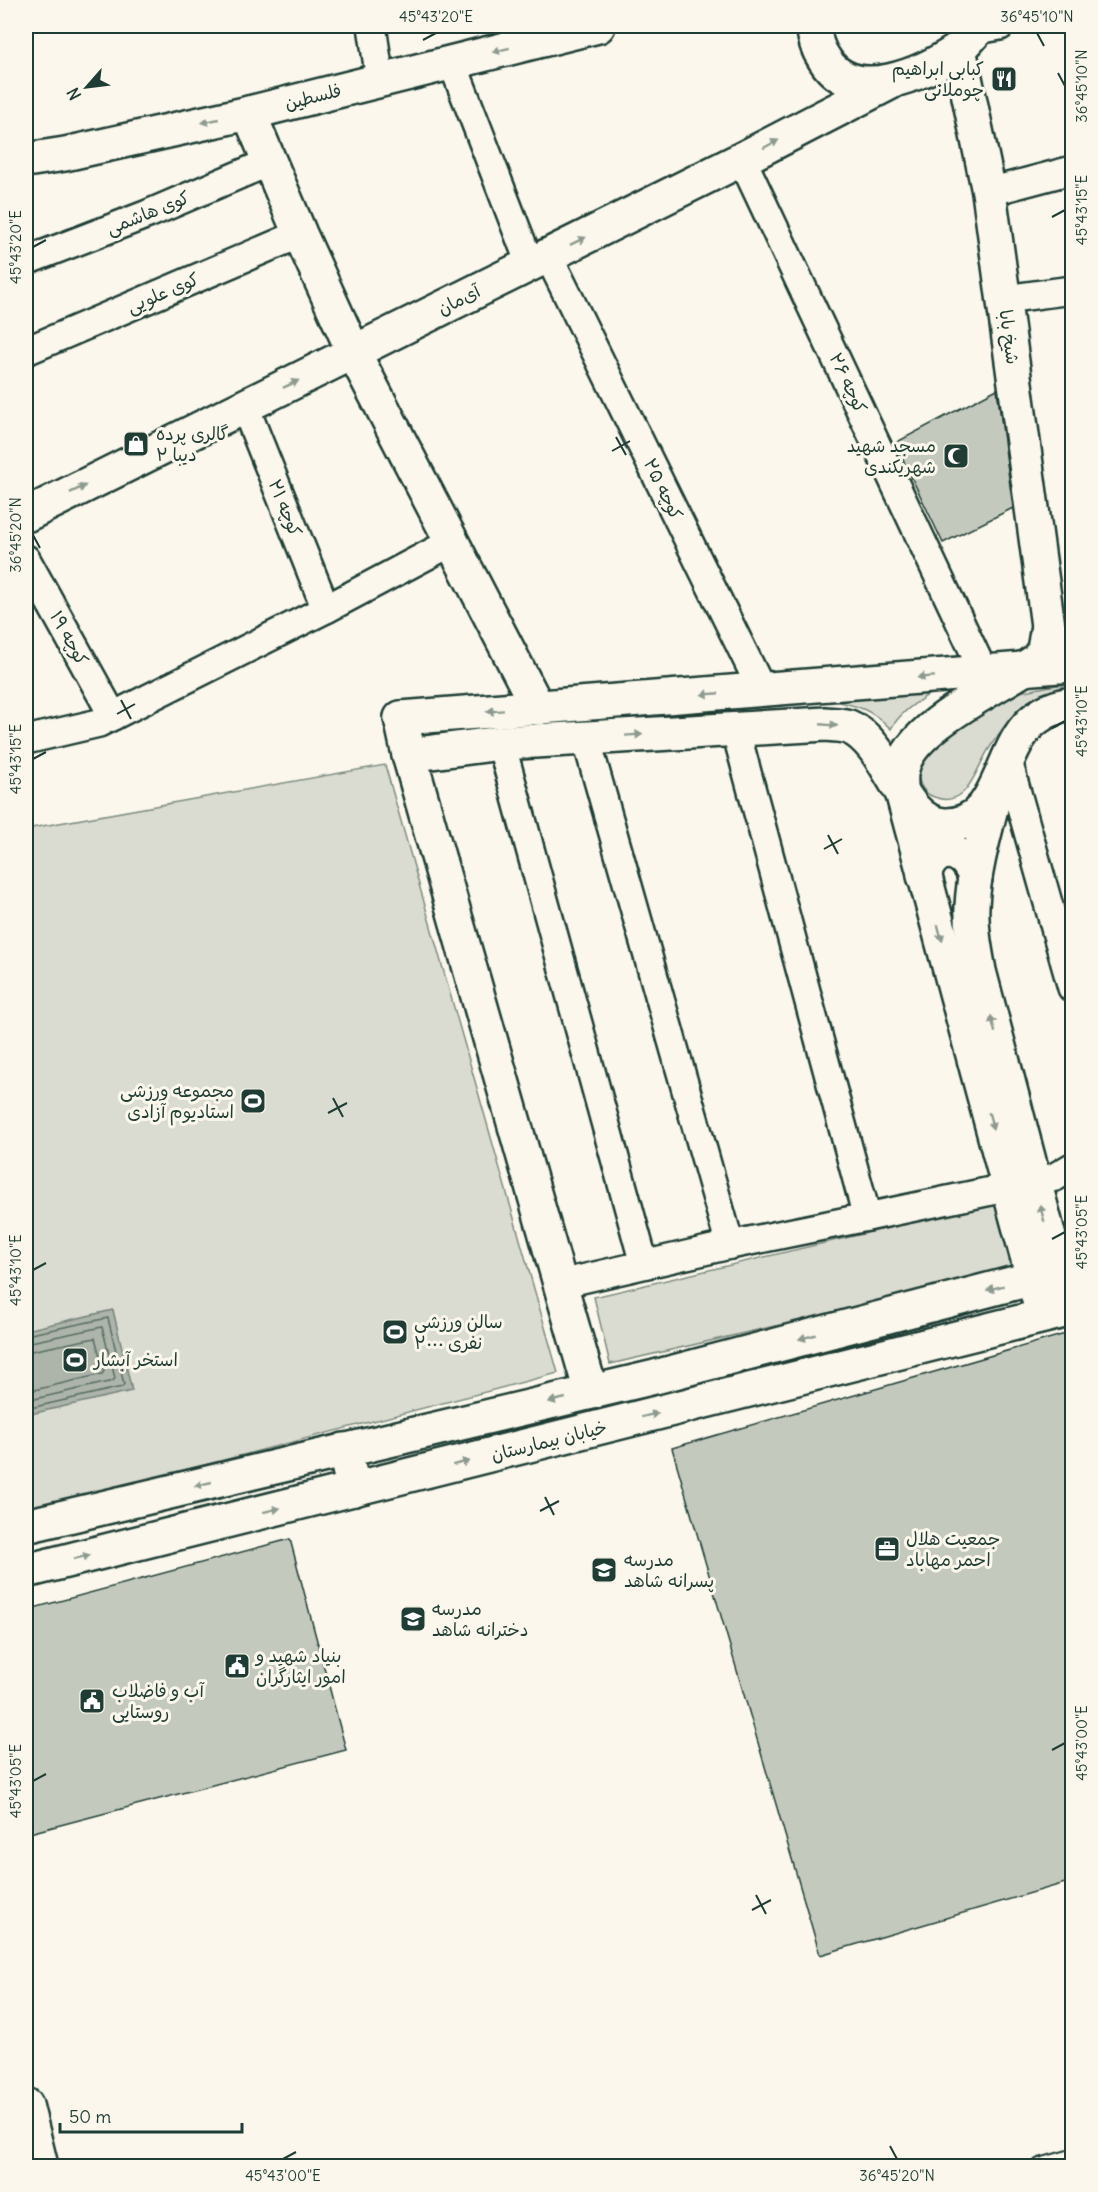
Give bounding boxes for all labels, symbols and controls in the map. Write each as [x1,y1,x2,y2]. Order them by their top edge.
text: 45°43'20"E [399,7,473,26]
text: 36°45'10"N [1000,7,1074,26]
one-way arrow [492,46,510,55]
text: 36°45'10"N [1072,49,1091,123]
north arrow [57,57,117,117]
place label: کبابی ابراهیم چوملانی [892,57,984,102]
restaurant icon: کبابی ابراهیم چوملانی [989,64,1019,94]
street label: فلسطین [282,78,344,115]
text: N [62,84,85,104]
one-way arrow [200,117,219,127]
one-way arrow [763,139,780,149]
text: 45°43'15"E [1072,175,1091,245]
street label: کوی هاشمی [103,185,193,240]
text: 45°43'20"E [6,210,25,284]
one-way arrow [569,236,586,245]
street label: کوی علویی [123,267,203,319]
street label: آی‌مان [434,278,485,320]
street label: شیخ بابا [993,308,1025,366]
street label: کوچه ۲۶ [824,349,873,417]
one-way arrow [282,379,299,389]
place label: گالری پرده دیبا ۲ [156,422,229,466]
shop icon: گالری پرده دیبا ۲ [121,429,151,459]
place label: مسجد شهید شهریکندی [847,434,936,478]
mosque icon: مسجد شهید شهریکندی [941,441,971,471]
street label: کوچه ۲۵ [638,454,688,524]
street label: کوچه ۲۱ [263,476,307,540]
one-way arrow [69,484,87,494]
text: 36°45'20"N [6,497,25,573]
street label: کوچه ۱۹ [44,606,94,670]
one-way arrow [916,672,935,682]
text: 45°43'10"E [1072,685,1091,757]
one-way arrow [701,689,720,699]
one-way arrow [486,706,505,716]
one-way arrow [819,720,838,730]
text: 45°43'15"E [6,724,25,794]
one-way arrow [625,730,644,739]
one-way arrow [935,924,945,942]
one-way arrow [988,1015,998,1034]
place label: مجموعه ورزشی استادیوم آزادی [120,1079,234,1126]
sports icon: مجموعه ورزشی استادیوم آزادی [238,1086,268,1116]
one-way arrow [987,1112,997,1130]
text: 45°43'05"E [1072,1195,1091,1269]
one-way arrow [1037,1204,1047,1222]
text: 45°43'10"E [6,1234,25,1306]
one-way arrow [986,1284,1004,1293]
place label: سالن ورزشی ۲۰۰۰ نفری [414,1310,503,1354]
sports icon: سالن ورزشی ۲۰۰۰ نفری [380,1317,410,1347]
one-way arrow [798,1333,816,1342]
sports icon: استخر آبشار [60,1345,90,1375]
place label: استخر آبشار [92,1348,178,1371]
one-way arrow [547,1395,566,1405]
one-way arrow [641,1410,659,1420]
street label: خیابان بیمارستان [489,1415,609,1466]
one-way arrow [452,1457,470,1467]
one-way arrow [194,1479,213,1489]
one-way arrow [263,1505,281,1515]
place label: جمعیت هلال احمر مهاباد [906,1527,1000,1571]
office icon: جمعیت هلال احمر مهاباد [872,1534,902,1564]
place label: مدرسه پسرانه شاهد [624,1548,714,1593]
one-way arrow [73,1551,92,1561]
school or university icon: مدرسه پسرانه شاهد [589,1555,619,1585]
place label: مدرسه دخترانه شاهد [432,1597,529,1641]
school or university icon: مدرسه دخترانه شاهد [398,1604,428,1634]
place label: بنیاد شهید و امور ایثارگران [254,1644,346,1688]
public building icon: بنیاد شهید و امور ایثارگران [222,1651,252,1681]
place label: آب و فاضلاب روستایی [112,1679,205,1723]
public building icon: آب و فاضلاب روستایی [77,1686,107,1716]
text: 45°43'00"E [1072,1705,1091,1781]
text: 45°43'05"E [6,1744,25,1818]
scale bar [60,2096,242,2134]
text: 50 m [69,2105,111,2128]
text: 45°43'00"E [245,2166,321,2185]
text: 36°45'20"N [859,2166,935,2185]

